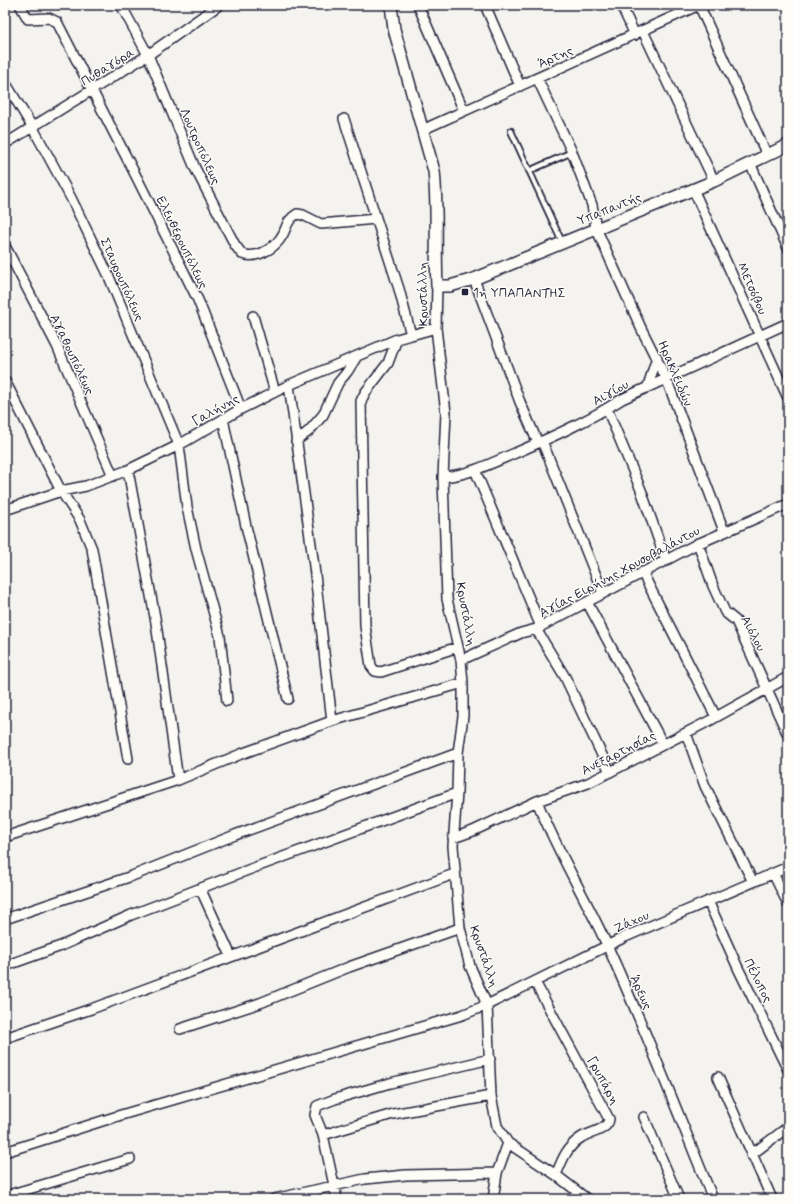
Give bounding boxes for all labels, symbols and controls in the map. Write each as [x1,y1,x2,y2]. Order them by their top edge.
street label: Άρτης [535,42,576,73]
street label: Πυθαγόρα [78,44,138,90]
street label: Λουτροπόλεως [175,106,224,188]
street label: Υπαπαντής [575,189,644,230]
street label: Ελευθερουπόλεως [152,193,212,292]
street label: Σταυρουπόλεως [96,235,148,324]
street label: Μετσόβου [733,260,771,317]
street label: Κρυστάλλη [414,262,433,326]
place label: 1η ΥΠΑΠΑΝΤΗΣ [473,285,565,302]
marker: 1η ΥΠΑΠΑΝΤΗΣ [460,287,470,297]
street label: Αγαθουπόλεως [46,312,98,398]
street label: Ηρακλειδών [653,338,696,409]
street label: Αιγίου [590,376,632,410]
street label: Γαλήνης [189,390,242,430]
street label: Αγίας Ειρήνης Χρυσοβαλάντου [536,523,703,622]
street label: Κρυστάλλη [452,581,479,647]
street label: Αιόλου [736,613,769,655]
street label: Ανεξαρτησίας [578,727,659,779]
street label: Ζάχου [611,907,652,938]
street label: Κρυστάλλη [465,923,502,990]
street label: Πέλοπος [739,956,776,1006]
street label: Άρεως [626,973,656,1013]
street label: Γρυπάρη [583,1054,623,1108]

